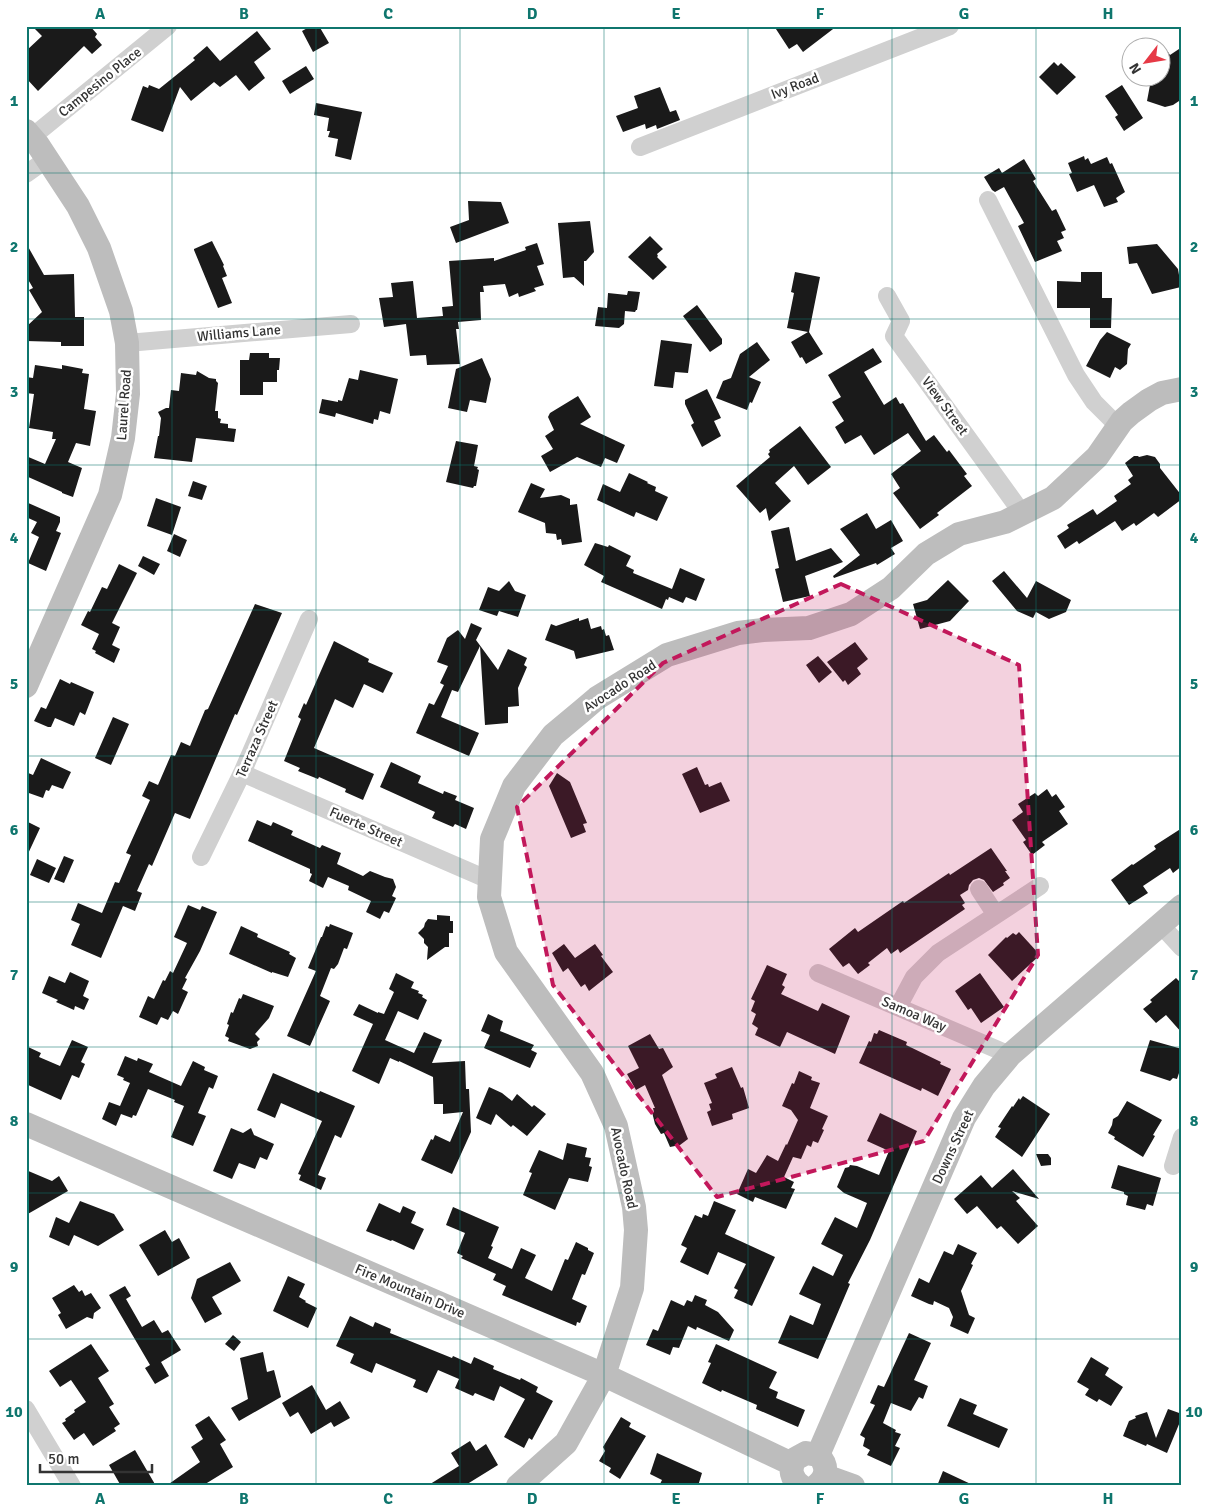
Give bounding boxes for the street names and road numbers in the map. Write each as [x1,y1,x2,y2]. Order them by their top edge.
street label: Campesino Place [55,43,145,121]
street label: Ivy Road [769,69,821,103]
street label: Williams Lane [196,321,282,345]
street label: Laurel Road [113,369,135,441]
street label: View Street [918,373,972,439]
street label: Avocado Road [580,656,660,716]
street label: Terraza Street [232,698,282,780]
street label: Fuerte Street [327,803,405,851]
street label: Samoa Way [879,993,949,1035]
street label: Downs Street [928,1107,978,1187]
street label: Avocado Road [607,1126,641,1210]
street label: Fire Mountain Drive [352,1260,468,1322]

